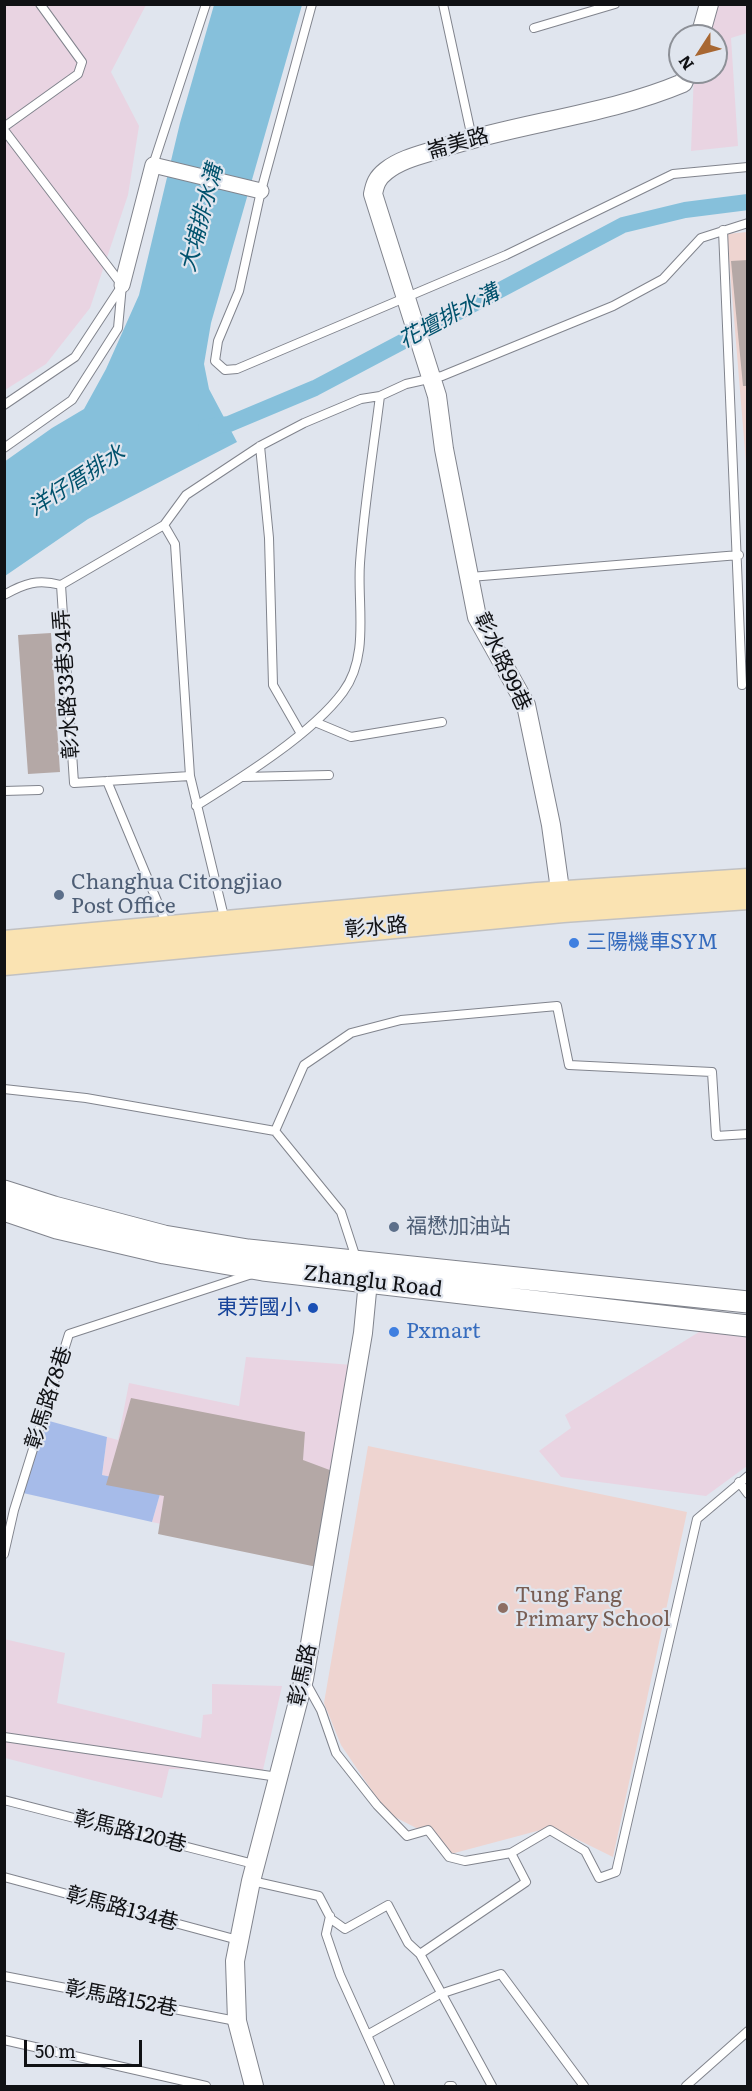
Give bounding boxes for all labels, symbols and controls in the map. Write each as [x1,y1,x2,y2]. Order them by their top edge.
north arrow [668,24,728,84]
text: N [671,51,699,76]
street label: 崙美路 [424,123,492,165]
water label: 大埔排水溝 [175,161,229,275]
water label: 花壇排水溝 [394,280,504,354]
water label: 洋仔厝排水 [24,440,130,522]
street label: 彰水路33巷34弄 [49,608,85,760]
street label: 彰水路99巷 [468,609,536,715]
place label: Changhua Citongjiao Post Office [71,870,282,920]
marker: Changhua Citongjiao Post Office [52,888,66,902]
street label: 彰水路 [344,913,408,943]
place label: 三陽機車SYM [586,930,718,956]
marker: 三陽機車SYM [567,936,581,950]
place label: 福懋加油站 [406,1214,511,1240]
marker: 福懋加油站 [387,1220,401,1234]
street label: Zhanglu Road [302,1261,444,1303]
place label: 東芳國小 [217,1295,301,1321]
marker: 東芳國小 [306,1301,320,1315]
place label: Pxmart [406,1319,480,1345]
marker: Pxmart [387,1325,401,1339]
street label: 彰馬路78巷 [21,1344,77,1452]
place label: Tung Fang Primary School [515,1583,670,1633]
marker: Tung Fang Primary School [496,1601,510,1615]
street label: 彰馬路 [284,1642,322,1708]
street label: 彰馬路120巷 [71,1806,189,1858]
street label: 彰馬路134巷 [63,1882,181,1936]
street label: 彰馬路152巷 [63,1976,179,2022]
scale bar [27,2028,146,2066]
text: 50 m [35,2037,76,2064]

